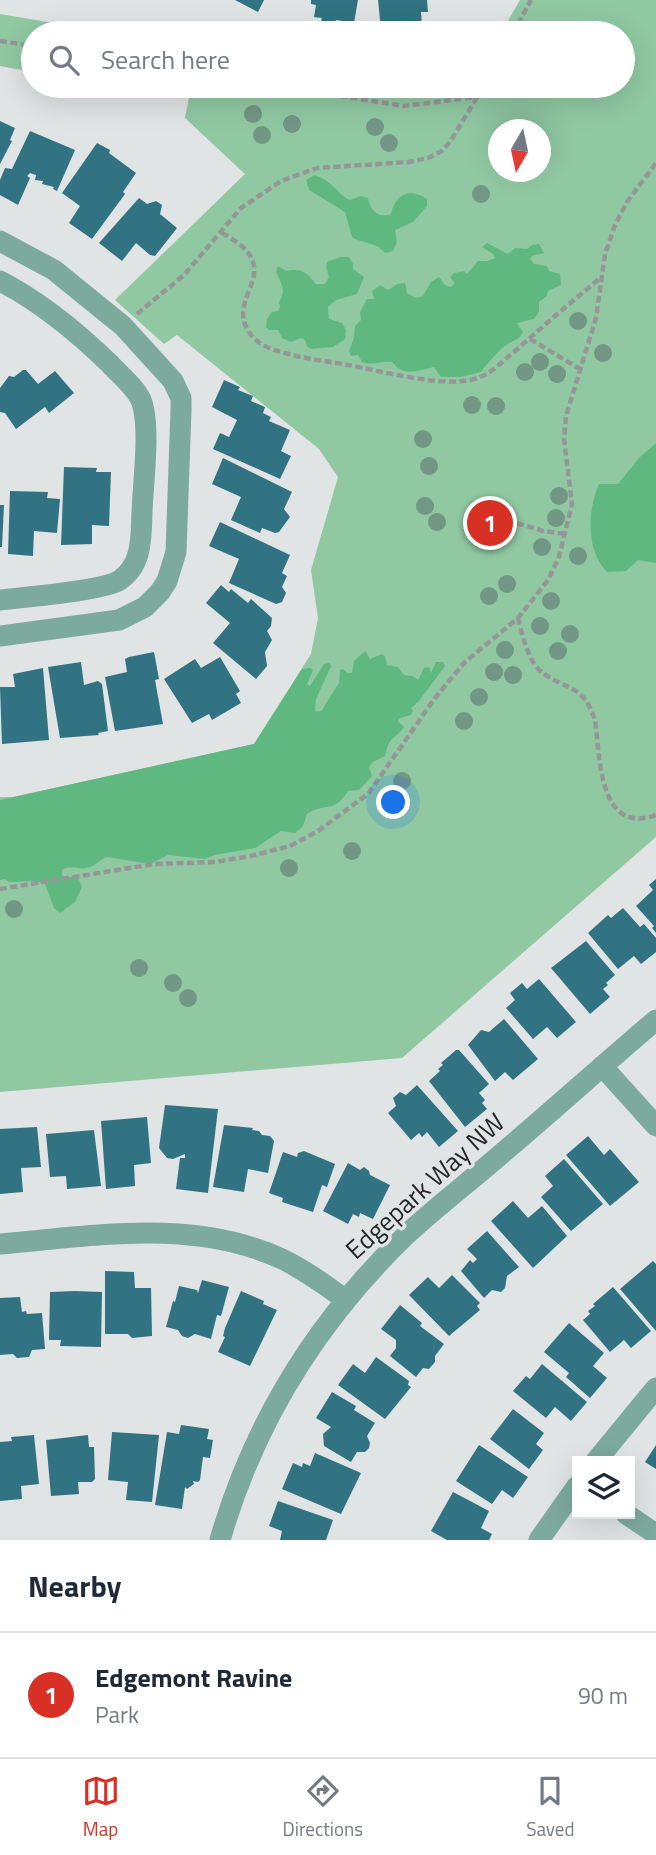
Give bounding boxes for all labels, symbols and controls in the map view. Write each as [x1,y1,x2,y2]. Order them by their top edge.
search box [21,21,635,98]
text: Search here [101,40,230,79]
icon: search [45,41,83,79]
north arrow [488,119,551,182]
pin: 1 [467,497,513,549]
your location [376,785,410,819]
street label: Edgepark Way NW [336,1103,513,1268]
map controls [572,1456,635,1519]
button: layers [572,1456,635,1519]
text: Nearby [28,1563,121,1609]
text: Edgemont Ravine [95,1658,292,1697]
text: 1 [45,1678,57,1713]
text: 90 m [578,1678,628,1713]
text: Park [95,1697,139,1732]
tab: Map [82,1772,120,1843]
tab: Directions [283,1772,363,1843]
tab: Saved [526,1772,574,1843]

